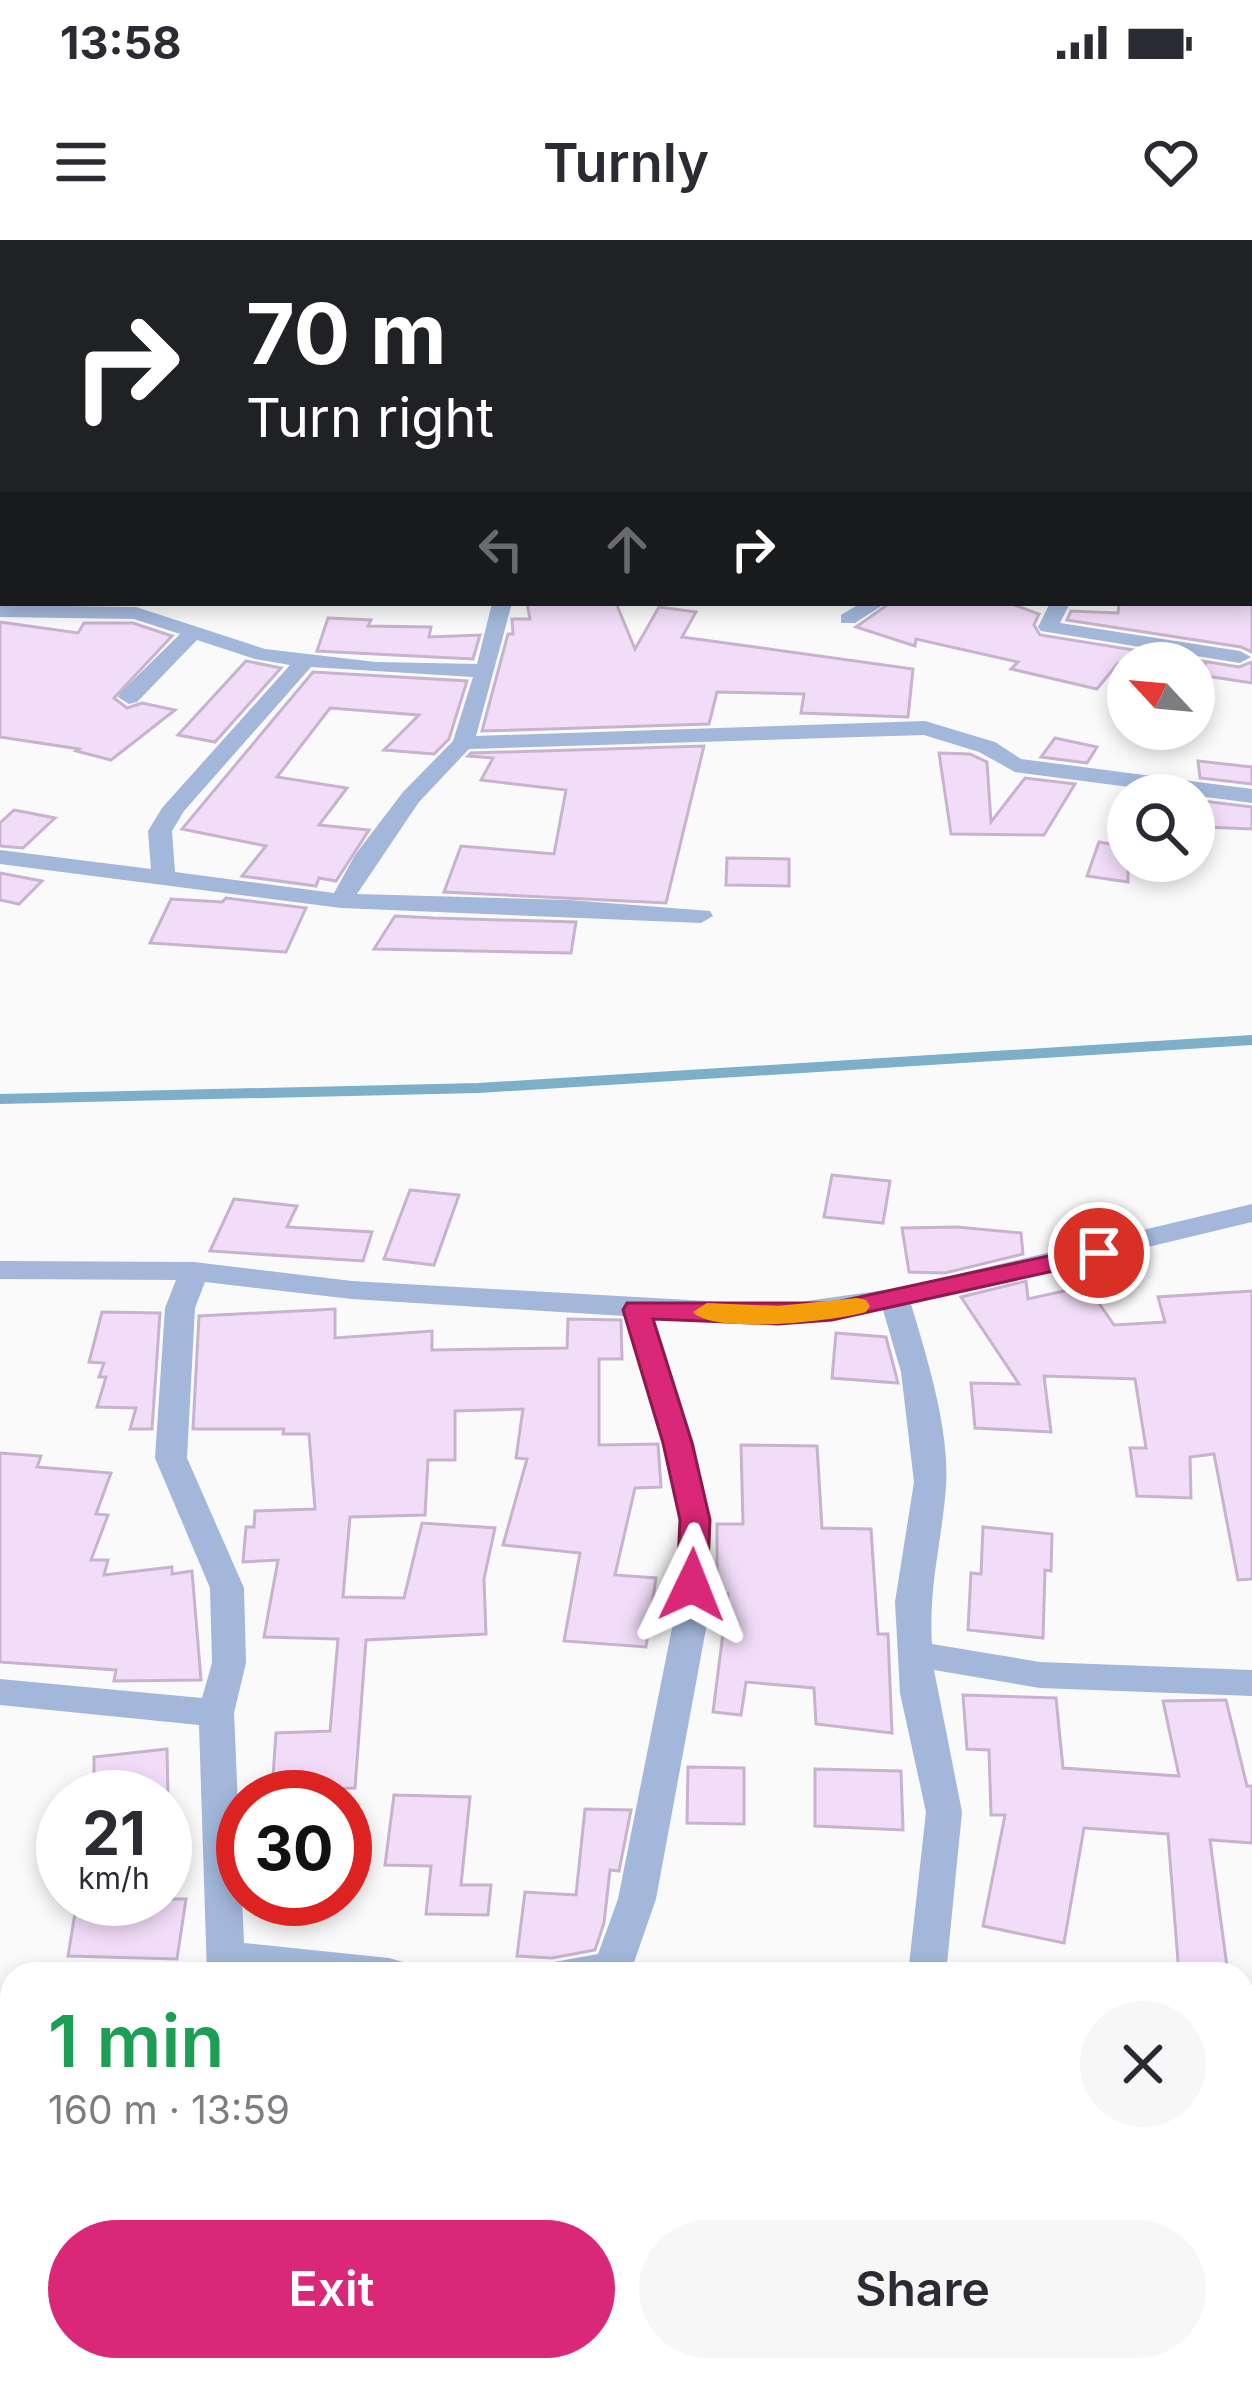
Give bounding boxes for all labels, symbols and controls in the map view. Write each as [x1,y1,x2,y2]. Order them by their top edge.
text: 13:58 [60,15,182,70]
icon: menu [48,129,114,195]
icon: heart [1138,129,1204,195]
text: Turnly [543,130,709,195]
text: 70 m [246,283,447,384]
icon: right [48,288,204,444]
text: Turn right [246,385,494,450]
icon: left [468,516,534,582]
icon: ahead [594,516,660,582]
icon: right [720,516,786,582]
north arrow [1107,642,1215,750]
map controls [1107,642,1215,882]
button: search [1107,774,1215,882]
pin [1048,1202,1150,1304]
icon: arrive [1066,1220,1132,1286]
position arrow [629,1522,755,1648]
speed limit sign: 30 [216,1770,372,1926]
text: 21 [82,1797,146,1869]
text: km/h [78,1860,150,1896]
text: 1 min [48,1997,224,2084]
button: close [1080,2001,1206,2127]
text: 160 m · 13:59 [48,2086,290,2133]
button: Exit [48,2220,615,2358]
button: Share [639,2220,1206,2358]

